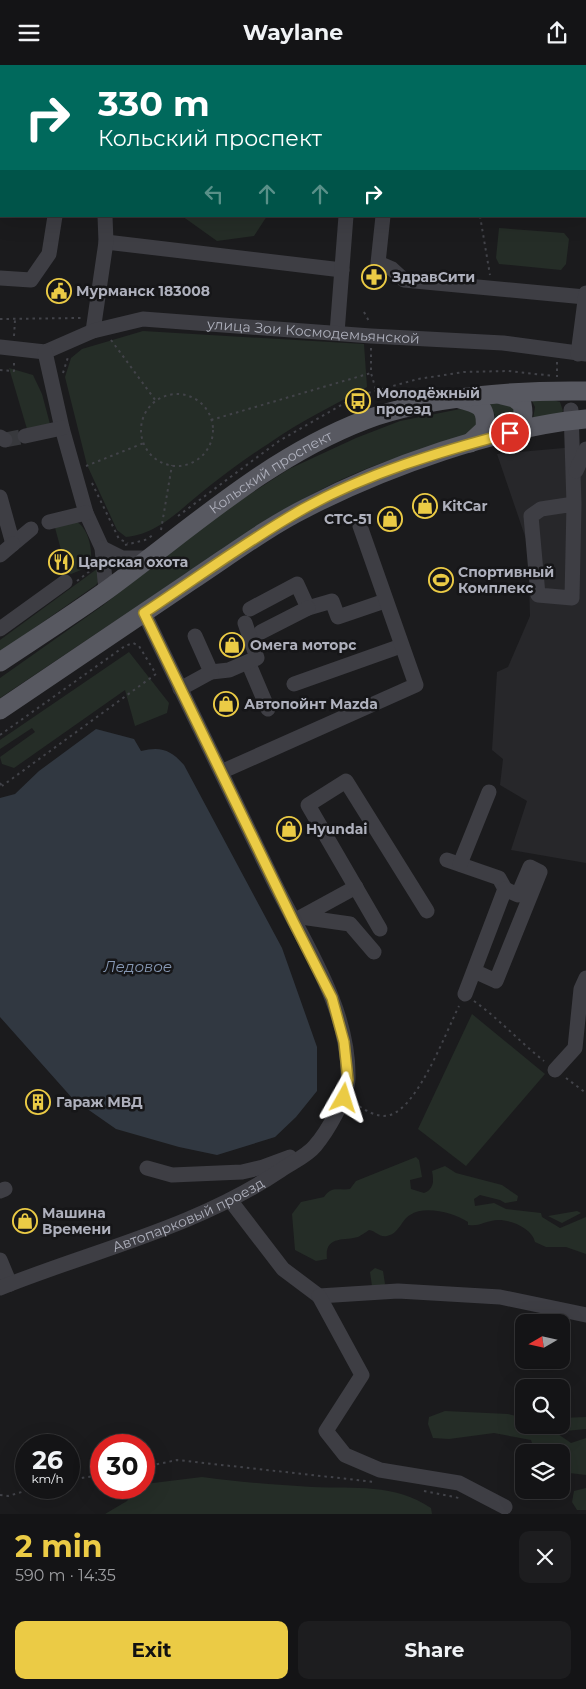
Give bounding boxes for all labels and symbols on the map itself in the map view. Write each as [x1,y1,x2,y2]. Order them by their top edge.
pharmacy icon: ЗдравСити [361,264,387,290]
place label: ЗдравСити [391,268,475,286]
public building icon: Мурманск 183008 [46,278,72,304]
place label: Мурманск 183008 [76,282,210,300]
street label: улица Зои Космодемьянской [206,315,420,348]
place label: Молодёжный проезд [376,384,480,418]
bus stop icon: Молодёжный проезд [345,388,371,414]
pin [489,412,531,454]
street label: Кольский проспект [206,426,336,518]
shop icon: KitCar [412,493,438,519]
place label: KitCar [442,497,487,515]
shop icon: СТС-51 [377,506,403,532]
place label: СТС-51 [324,510,372,528]
restaurant icon: Царская охота [48,549,74,575]
place label: Царская охота [78,553,188,571]
place label: Спортивный Комплекс [458,563,554,597]
sports icon: Спортивный Комплекс [428,567,454,593]
shop icon: Омега моторс [219,632,245,658]
place label: Омега моторс [250,636,357,654]
shop icon: Автопойнт Mazda [213,691,239,717]
place label: Автопойнт Mazda [244,695,378,713]
shop icon: Hyundai [276,816,302,842]
place label: Hyundai [306,820,368,838]
water label: Ледовое [103,957,172,976]
position arrow [317,1071,369,1123]
building icon: Гараж МВД [25,1089,51,1115]
place label: Гараж МВД [56,1093,143,1111]
street label: Автопарковый проезд [110,1174,267,1256]
place label: Машина Времени [42,1204,111,1238]
shop icon: Машина Времени [12,1208,38,1234]
north arrow [515,1314,570,1369]
speed limit sign: 30 [90,1434,155,1499]

